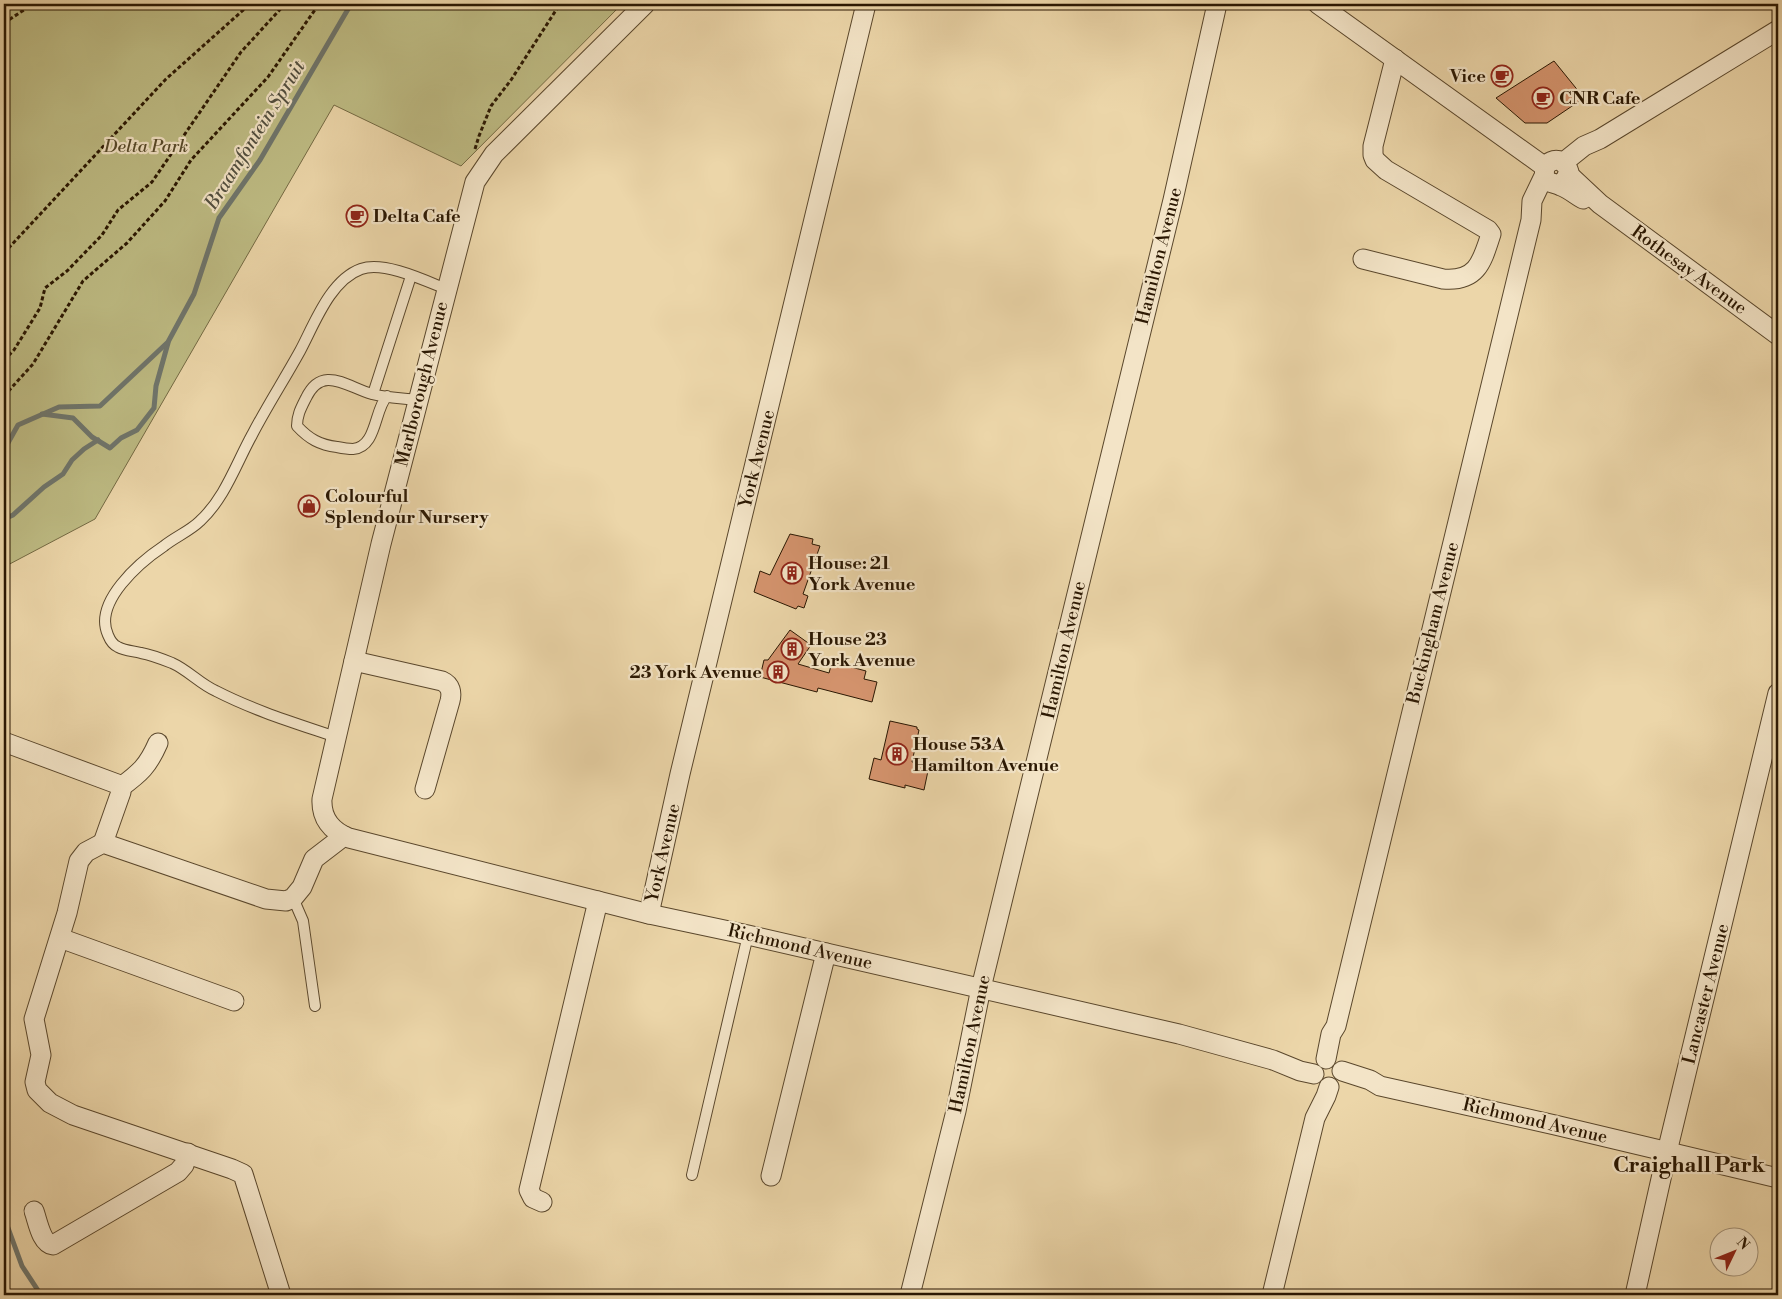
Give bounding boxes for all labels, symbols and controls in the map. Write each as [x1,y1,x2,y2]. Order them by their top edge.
water label: Braamfontein Spruit [199,55,311,215]
cafe icon: Vice [1490,64,1514,88]
place label: Vice [1449,65,1486,88]
cafe icon: CNR Cafe [1531,86,1555,110]
place label: CNR Cafe [1559,87,1641,110]
park label: Delta Park [103,135,188,158]
street label: Hamilton Avenue [1131,185,1187,327]
cafe icon: Delta Cafe [345,204,369,228]
place label: Delta Cafe [373,205,461,228]
street label: Rothesay Avenue [1627,220,1751,320]
street label: Marlborough Avenue [390,299,454,469]
street label: York Avenue [733,407,780,512]
place label: Colourful Splendour Nursery [325,485,489,529]
shop icon: Colourful Splendour Nursery [297,494,321,518]
street label: Buckingham Avenue [1402,540,1464,707]
place label: House: 21 York Avenue [808,552,916,596]
building icon: House: 21 York Avenue [780,561,804,585]
street label: Hamilton Avenue [1037,579,1091,721]
place label: House 23 York Avenue [808,628,916,672]
building icon: House 23 York Avenue [780,637,804,661]
building icon: 23 York Avenue [766,660,790,684]
place label: 23 York Avenue [630,661,762,684]
place label: House 53A Hamilton Avenue [913,733,1059,777]
building icon: House 53A Hamilton Avenue [885,742,909,766]
street label: York Avenue [640,801,686,906]
street label: Richmond Avenue [725,919,875,975]
street label: Lancaster Avenue [1677,921,1735,1067]
street label: Hamilton Avenue [944,973,996,1115]
street label: Richmond Avenue [1460,1093,1610,1149]
district label: Craighall Park [1613,1152,1765,1179]
north arrow [1710,1226,1760,1276]
text: N [1732,1234,1753,1254]

